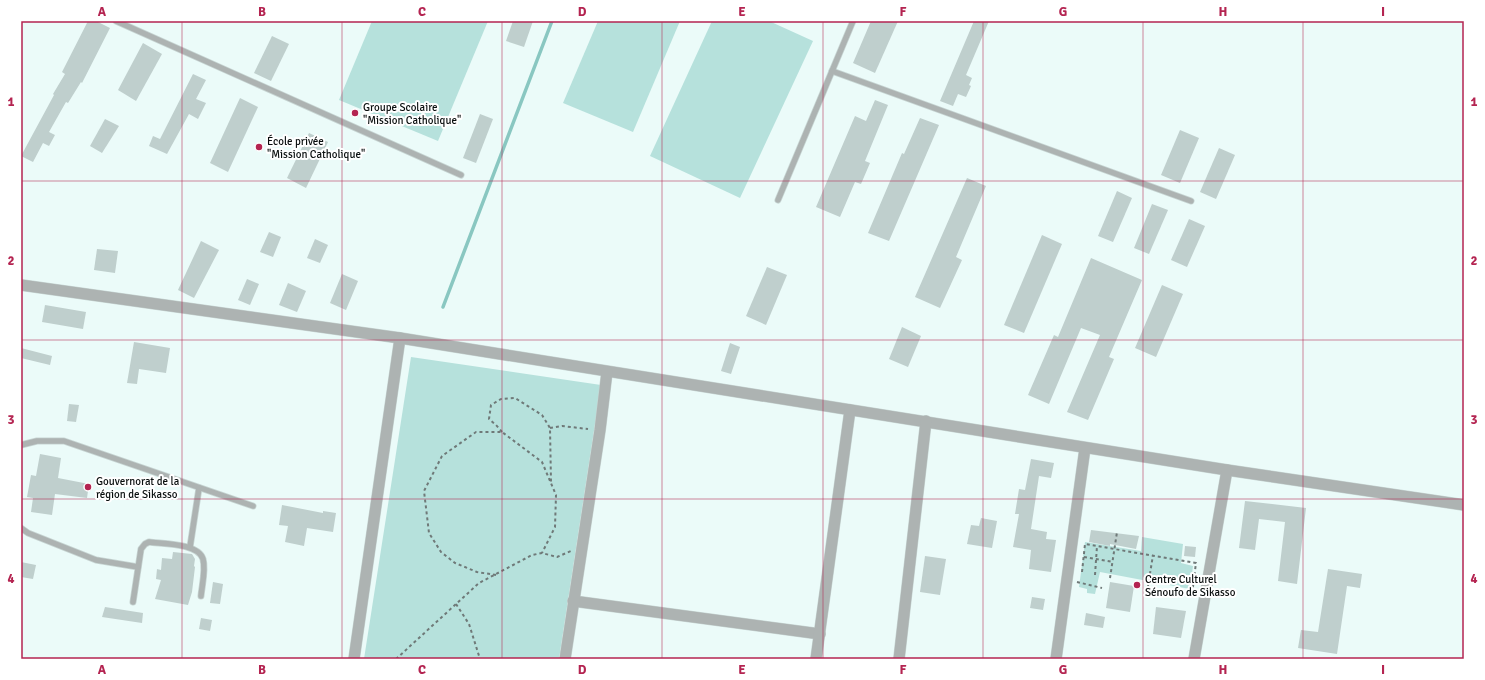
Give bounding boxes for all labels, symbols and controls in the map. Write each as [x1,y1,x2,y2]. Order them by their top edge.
text: A [98,4,107,20]
text: B [258,4,266,20]
text: C [418,4,426,20]
text: D [578,4,587,20]
text: E [738,4,746,20]
text: F [900,4,907,20]
text: G [1059,4,1067,20]
text: H [1219,4,1227,20]
text: I [1381,4,1385,20]
text: 1 [7,94,15,110]
text: 1 [1470,94,1478,110]
place label: Groupe Scolaire "Mission Catholique" [363,101,461,127]
marker: Groupe Scolaire "Mission Catholique" [350,108,360,118]
place label: École privée "Mission Catholique" [267,134,365,161]
marker: École privée "Mission Catholique" [254,142,264,152]
text: 2 [7,253,15,269]
text: 2 [1470,253,1478,269]
text: 3 [7,412,15,428]
text: 3 [1470,412,1478,428]
place label: Gouvernorat de la région de Sikasso [96,475,180,501]
marker: Gouvernorat de la région de Sikasso [83,482,93,492]
text: 4 [7,571,15,587]
text: 4 [1470,571,1478,587]
place label: Centre Culturel Sénoufo de Sikasso [1145,573,1236,599]
marker: Centre Culturel Sénoufo de Sikasso [1132,580,1142,590]
text: A [98,662,107,678]
text: B [258,662,266,678]
text: C [418,662,426,678]
text: D [578,662,587,678]
text: E [738,662,746,678]
text: F [900,662,907,678]
text: G [1059,662,1067,678]
text: H [1219,662,1227,678]
text: I [1381,662,1385,678]

